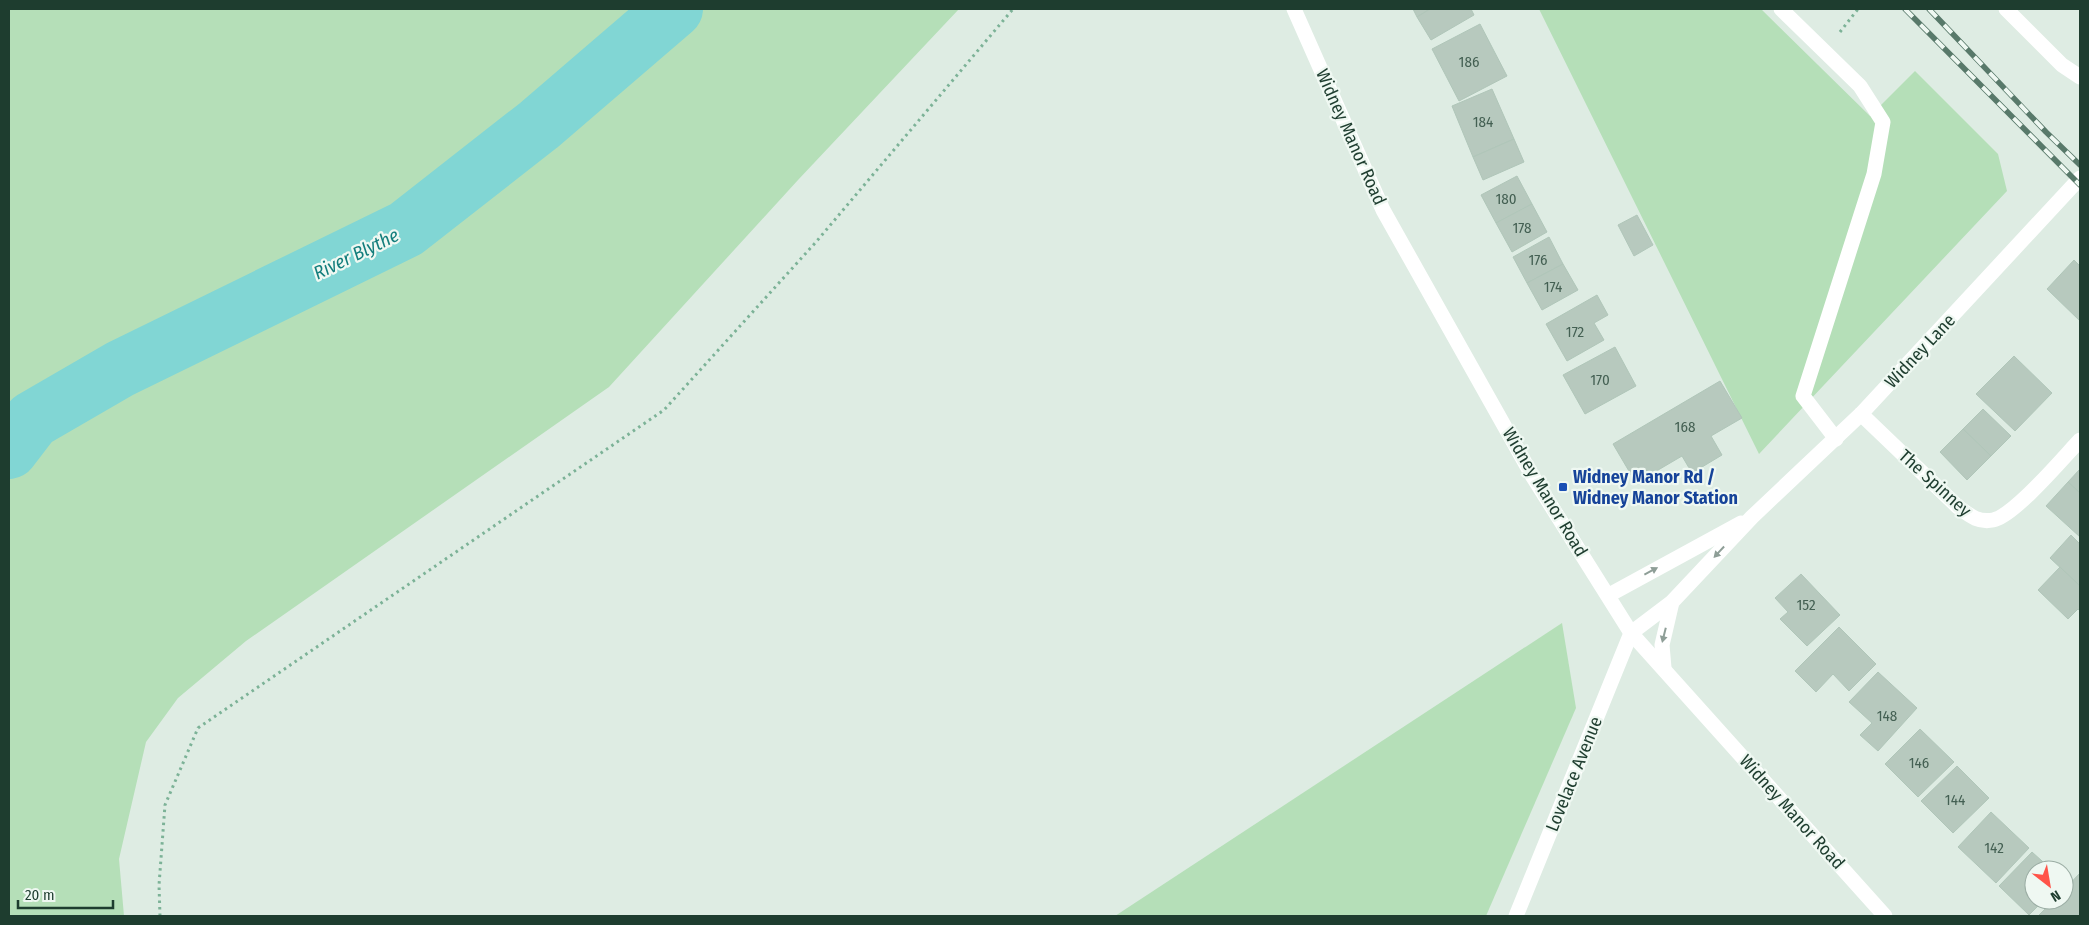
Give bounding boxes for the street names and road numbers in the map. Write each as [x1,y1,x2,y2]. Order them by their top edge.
street label: Widney Manor Road [1311,66,1391,208]
street label: Widney Lane [1880,309,1960,393]
street label: Widney Manor Road [1498,423,1592,561]
street label: The Spinney [1894,445,1976,521]
street label: Lovelace Avenue [1541,713,1607,835]
street label: Widney Manor Road [1735,750,1849,874]

